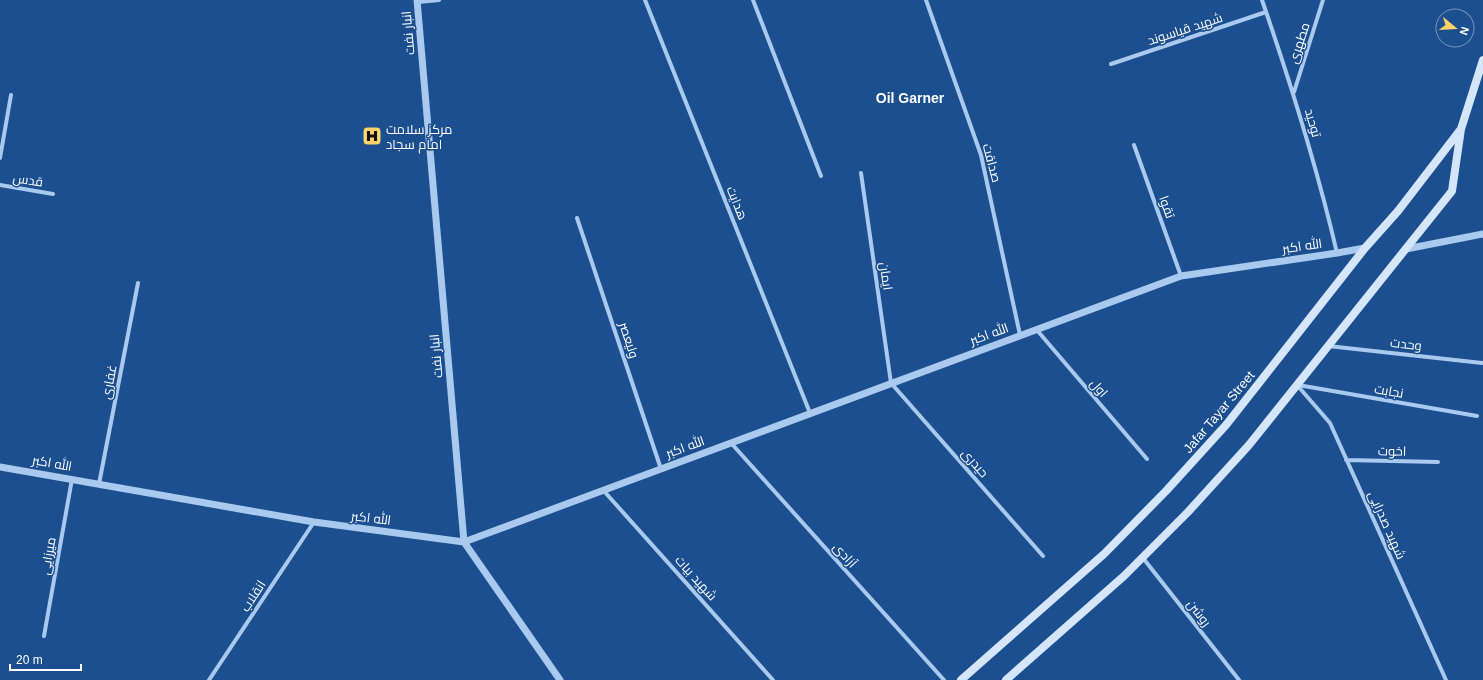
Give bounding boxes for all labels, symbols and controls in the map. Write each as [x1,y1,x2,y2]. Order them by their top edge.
north arrow [1435,8,1475,48]
street label: انبار نفت [399,10,417,56]
street label: شهید قیاسوند [1146,10,1224,48]
street label: مطهری [1285,21,1313,65]
text: N [1458,25,1471,37]
district label: Oil Garner [876,90,945,106]
street label: توحید [1302,107,1324,139]
place label: مرکز سلامت امام سجاد [386,122,452,154]
hospital icon: مرکز سلامت امام سجاد [361,125,383,147]
street label: صداقت [980,142,1004,184]
street label: قدس [12,170,44,190]
street label: هدایت [724,184,750,222]
street label: تقوا [1156,194,1178,221]
street label: الله اکبر [1280,235,1323,256]
street label: ایمان [877,261,895,291]
street label: ولیعصر [616,319,642,360]
street label: الله اکبر [966,319,1010,348]
street label: انبار نفت [427,333,445,379]
street label: وحدت [1390,335,1422,353]
street label: غفاری [98,363,120,401]
street label: Jafar Tayar Street [1180,368,1258,456]
street label: اول [1086,376,1111,401]
street label: نجابت [1373,381,1405,401]
street label: الله اکبر [662,432,706,461]
street label: اخوت [1378,443,1406,459]
street label: حیدری [958,446,992,480]
street label: الله اکبر [30,451,73,474]
street label: شهید صدرایی [1365,489,1409,561]
street label: الله اکبر [349,507,392,528]
street label: میرزایی [37,536,59,576]
street label: آزادی [830,539,860,571]
street label: شهید بیات [672,552,720,604]
street label: انقلاب [237,578,269,614]
street label: روشن [1184,597,1214,629]
scale bar [10,646,81,672]
text: 20 m [16,653,43,667]

